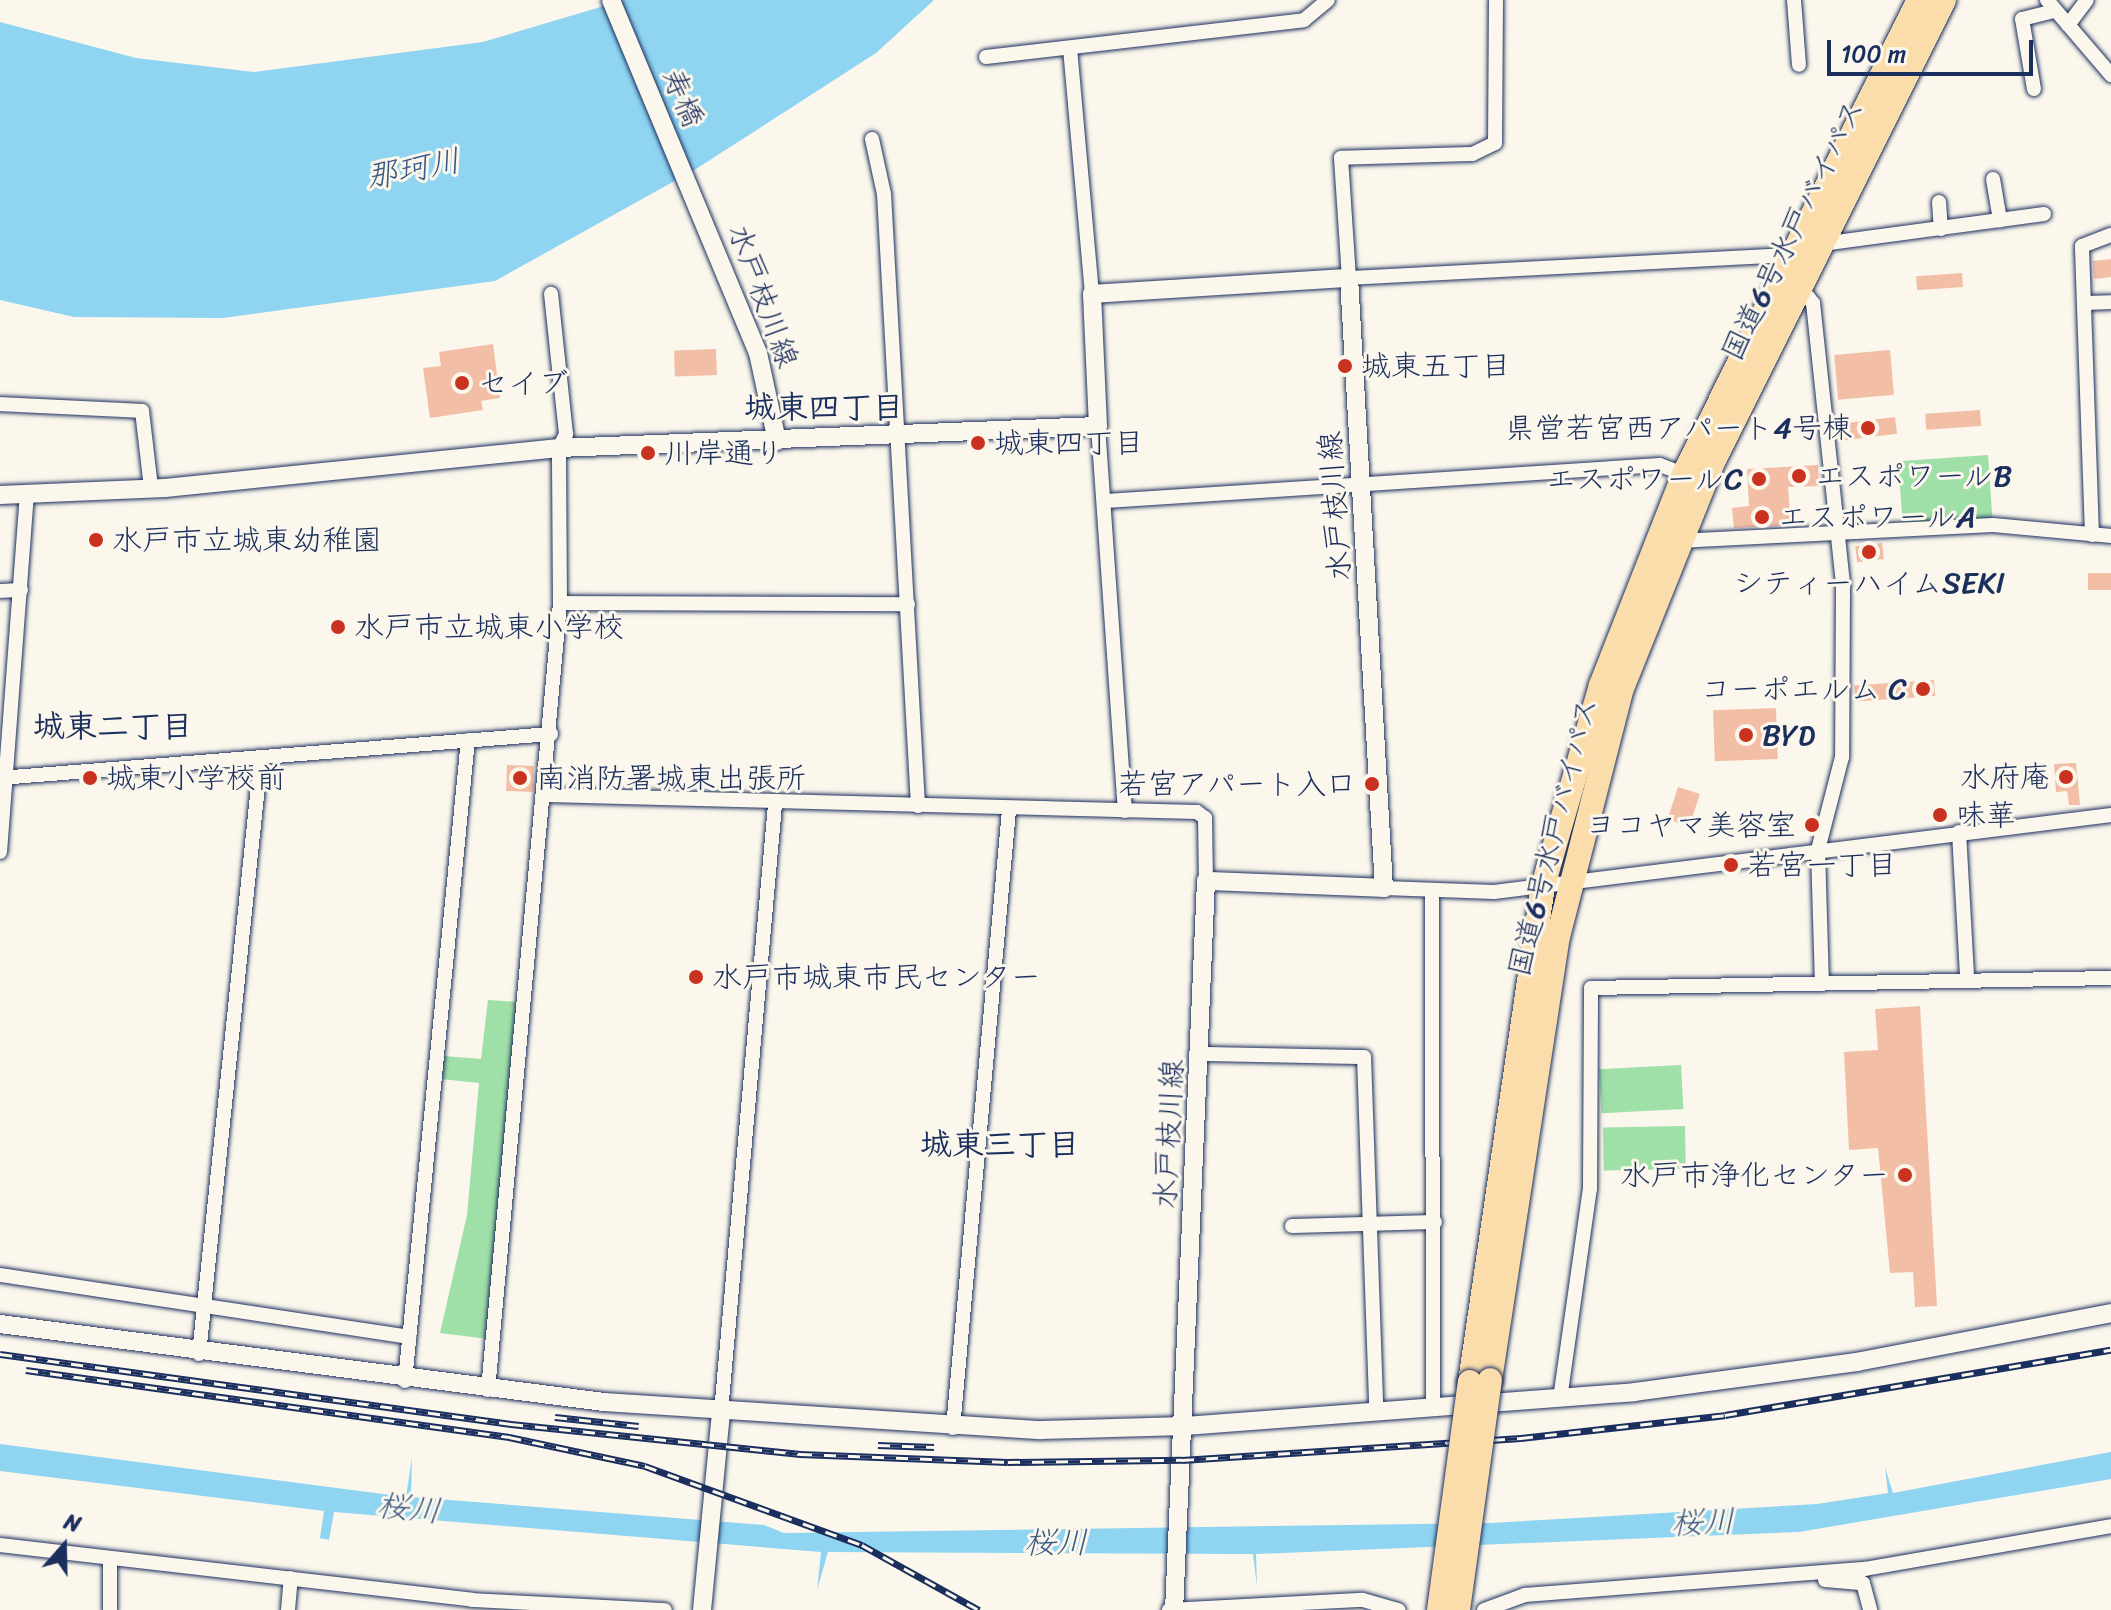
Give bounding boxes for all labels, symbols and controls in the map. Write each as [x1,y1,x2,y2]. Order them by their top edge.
scale bar [1831,24,2037,74]
text: 100 m [1841,33,1906,75]
street label: 寿橋 [655,63,711,133]
street label: 国道6号水戸バイパス [1714,93,1872,367]
water label: 那珂川 [362,142,464,198]
street label: 水戸枝川線 [720,219,806,373]
place label: 城東五丁目 [1361,348,1511,384]
marker: 城東五丁目 [1336,357,1354,375]
place label: セイブ [478,365,568,401]
marker: セイブ [453,374,471,392]
district label: 城東四丁目 [744,389,904,427]
place label: 県営若宮西アパート4号棟 [1503,410,1852,446]
marker: 県営若宮西アパート4号棟 [1859,419,1877,437]
place label: 城東四丁目 [994,425,1144,461]
street label: 水戸枝川線 [1312,430,1358,582]
marker: 城東四丁目 [969,434,987,452]
place label: 川岸通り [664,435,784,471]
marker: 川岸通り [639,444,657,462]
place label: エスポワールB [1815,458,2014,494]
place label: エスポワールC [1544,461,1743,497]
marker: エスポワールB [1790,467,1808,485]
marker: エスポワールC [1750,470,1768,488]
place label: エスポワールA [1778,499,1978,535]
marker: エスポワールA [1753,508,1771,526]
place label: 水戸市立城東幼稚園 [112,522,382,558]
marker: 水戸市立城東幼稚園 [87,531,105,549]
marker: シティーハイムSEKI [1860,543,1878,561]
place label: シティーハイムSEKI [1733,565,2005,601]
place label: 水戸市立城東小学校 [354,609,624,645]
marker: 水戸市立城東小学校 [329,618,347,636]
place label: コーポエルム C [1700,671,1907,707]
marker: コーポエルム C [1914,680,1932,698]
street label: 国道6号水戸バイパス [1501,693,1605,981]
district label: 城東二丁目 [33,708,193,746]
place label: BYD [1762,717,1816,753]
marker: BYD [1737,726,1755,744]
place label: 水府庵 [1960,759,2050,795]
place label: 城東小学校前 [106,760,286,796]
place label: 南消防署城東出張所 [536,760,806,796]
place label: 若宮アパート入口 [1116,766,1356,802]
marker: 水府庵 [2057,768,2075,786]
marker: 城東小学校前 [81,769,99,787]
marker: 南消防署城東出張所 [511,769,529,787]
marker: 若宮アパート入口 [1363,775,1381,793]
place label: 味華 [1956,797,2016,833]
marker: 味華 [1931,806,1949,824]
place label: ヨコヤマ美容室 [1586,807,1796,843]
marker: ヨコヤマ美容室 [1803,816,1821,834]
place label: 若宮一丁目 [1747,847,1897,883]
marker: 若宮一丁目 [1722,856,1740,874]
place label: 水戸市城東市民センター [712,959,1042,995]
marker: 水戸市城東市民センター [687,968,705,986]
street label: 水戸枝川線 [1147,1058,1191,1210]
district label: 城東三丁目 [920,1126,1080,1164]
place label: 水戸市浄化センター [1619,1157,1889,1193]
marker: 水戸市浄化センター [1896,1166,1914,1184]
water label: 桜川 [375,1487,443,1531]
text: N [59,1502,86,1544]
water label: 桜川 [1670,1503,1736,1543]
north arrow [24,1506,104,1586]
water label: 桜川 [1024,1524,1088,1562]

